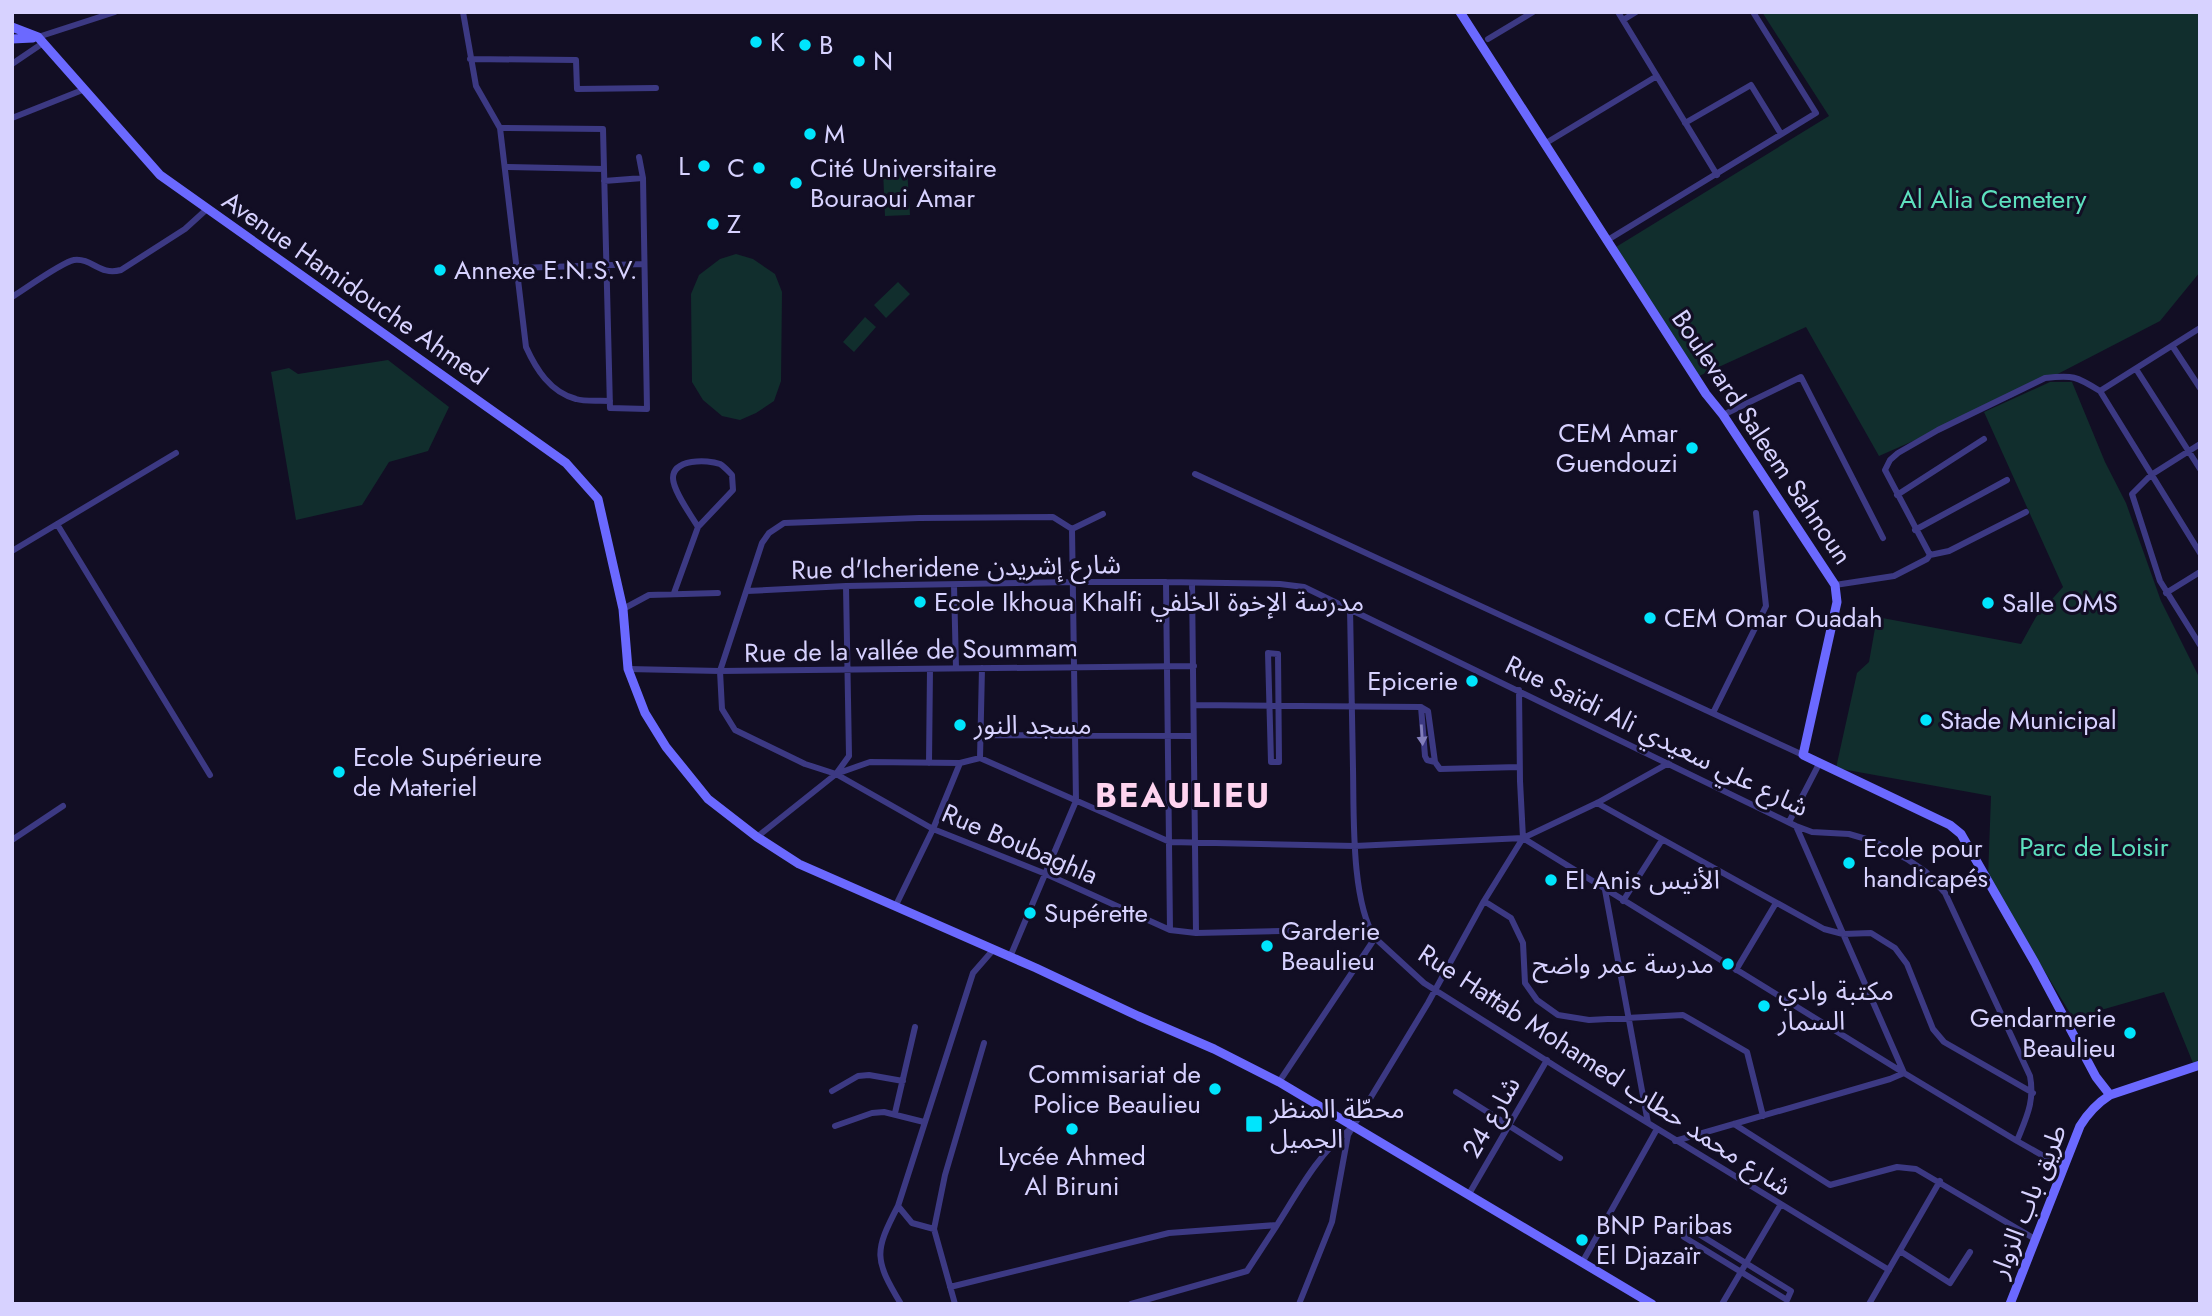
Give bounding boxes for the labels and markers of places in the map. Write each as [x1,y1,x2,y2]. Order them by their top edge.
place label: K [770,23,785,61]
place label: B [819,26,834,64]
marker: K [748,34,764,50]
marker: B [797,37,813,53]
place label: N [873,42,893,80]
marker: N [851,53,867,69]
place label: M [824,115,845,153]
marker: M [802,126,818,142]
place label: L [678,147,690,185]
place label: C [727,149,745,187]
place label: Cité Universitaire Bouraoui Amar [810,149,997,217]
marker: L [696,158,712,174]
marker: C [751,160,767,176]
marker: Cité Universitaire Bouraoui Amar [788,175,804,191]
place label: Z [727,205,741,243]
marker: Z [705,216,721,232]
place label: Annexe E.N.S.V. [454,251,638,289]
marker: Annexe E.N.S.V. [432,262,448,278]
place label: CEM Amar Guendouzi [1556,414,1678,482]
marker: CEM Amar Guendouzi [1684,440,1700,456]
place label: Ecole Ikhoua Khalfi مدرسة الإخوة الخلفي [934,583,1364,622]
place label: Salle OMS [2002,584,2118,622]
marker: Ecole Ikhoua Khalfi مدرسة الإخوة الخلفي [912,594,928,610]
marker: Salle OMS [1980,595,1996,611]
place label: CEM Omar Ouadah [1664,599,1883,637]
marker: CEM Omar Ouadah [1642,610,1658,626]
place label: Epicerie [1367,662,1458,700]
marker: Epicerie [1464,673,1480,689]
place label: Stade Municipal [1940,701,2117,739]
place label: مسجد النور [973,706,1092,744]
marker: Stade Municipal [1918,712,1934,728]
marker: مسجد النور [952,717,968,733]
place label: Ecole Supérieure de Materiel [353,738,542,806]
marker: Ecole Supérieure de Materiel [331,764,347,780]
place label: Ecole pour handicapés [1863,829,1988,897]
marker: Ecole pour handicapés [1841,855,1857,871]
place label: El Anis الأنيس [1565,861,1720,899]
marker: El Anis الأنيس [1543,872,1559,888]
place label: Supérette [1044,894,1148,932]
marker: Supérette [1022,905,1038,921]
place label: Garderie Beaulieu [1281,912,1380,980]
marker: Garderie Beaulieu [1259,938,1275,954]
place label: مدرسة عمر واضح [1533,945,1714,984]
marker: مدرسة عمر واضح [1720,956,1736,972]
place label: مكتبة وادي السمار [1777,972,1894,1040]
marker: مكتبة وادي السمار [1756,998,1772,1014]
place label: Gendarmerie Beaulieu [1970,999,2116,1067]
marker: Gendarmerie Beaulieu [2122,1025,2138,1041]
place label: Commisariat de Police Beaulieu [1028,1055,1201,1123]
marker: Commisariat de Police Beaulieu [1207,1081,1223,1097]
place label: محطّة المنظر الجميل [1269,1090,1405,1158]
marker: محطّة المنظر الجميل [1244,1114,1264,1134]
marker: Lycée Ahmed Al Biruni [1064,1121,1080,1137]
place label: Lycée Ahmed Al Biruni [998,1137,1146,1205]
place label: BNP Paribas El Djazaïr [1596,1206,1732,1274]
marker: BNP Paribas El Djazaïr [1574,1232,1590,1248]

